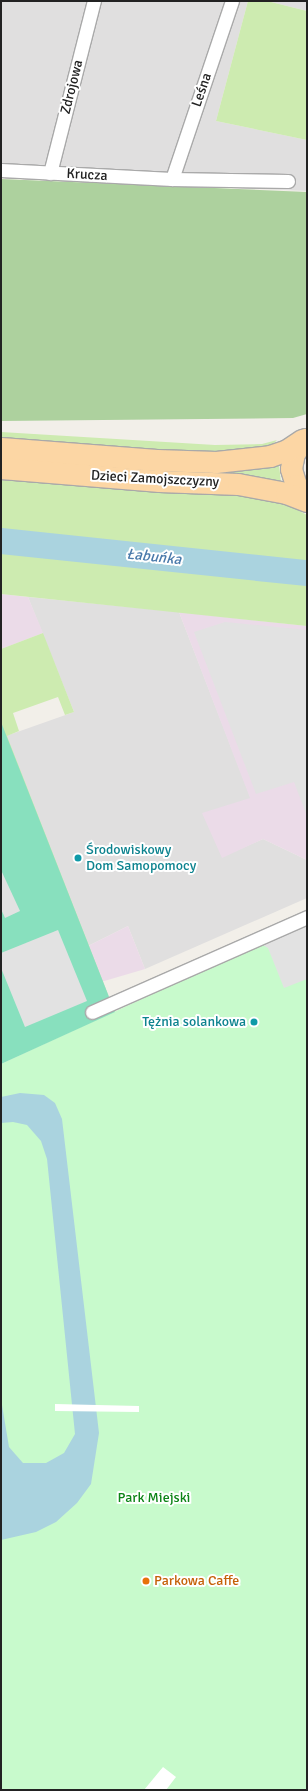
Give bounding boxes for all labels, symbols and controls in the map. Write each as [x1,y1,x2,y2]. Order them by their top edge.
street label: Zdrojowa [57,58,87,116]
street label: Leśna [188,71,216,109]
street label: Krucza [66,166,108,184]
street label: Dzieci Zamojszczyzny [90,467,220,491]
water label: Łabuńka [126,545,182,569]
place label: Środowiskowy Dom Samopomocy [86,842,196,874]
marker: Środowiskowy Dom Samopomocy [73,853,83,863]
place label: Tężnia solankowa [142,1014,246,1030]
marker: Tężnia solankowa [249,1017,259,1027]
park label: Park Miejski [118,1490,190,1506]
place label: Parkowa Caffe [154,1573,239,1589]
marker: Parkowa Caffe [141,1576,151,1586]

